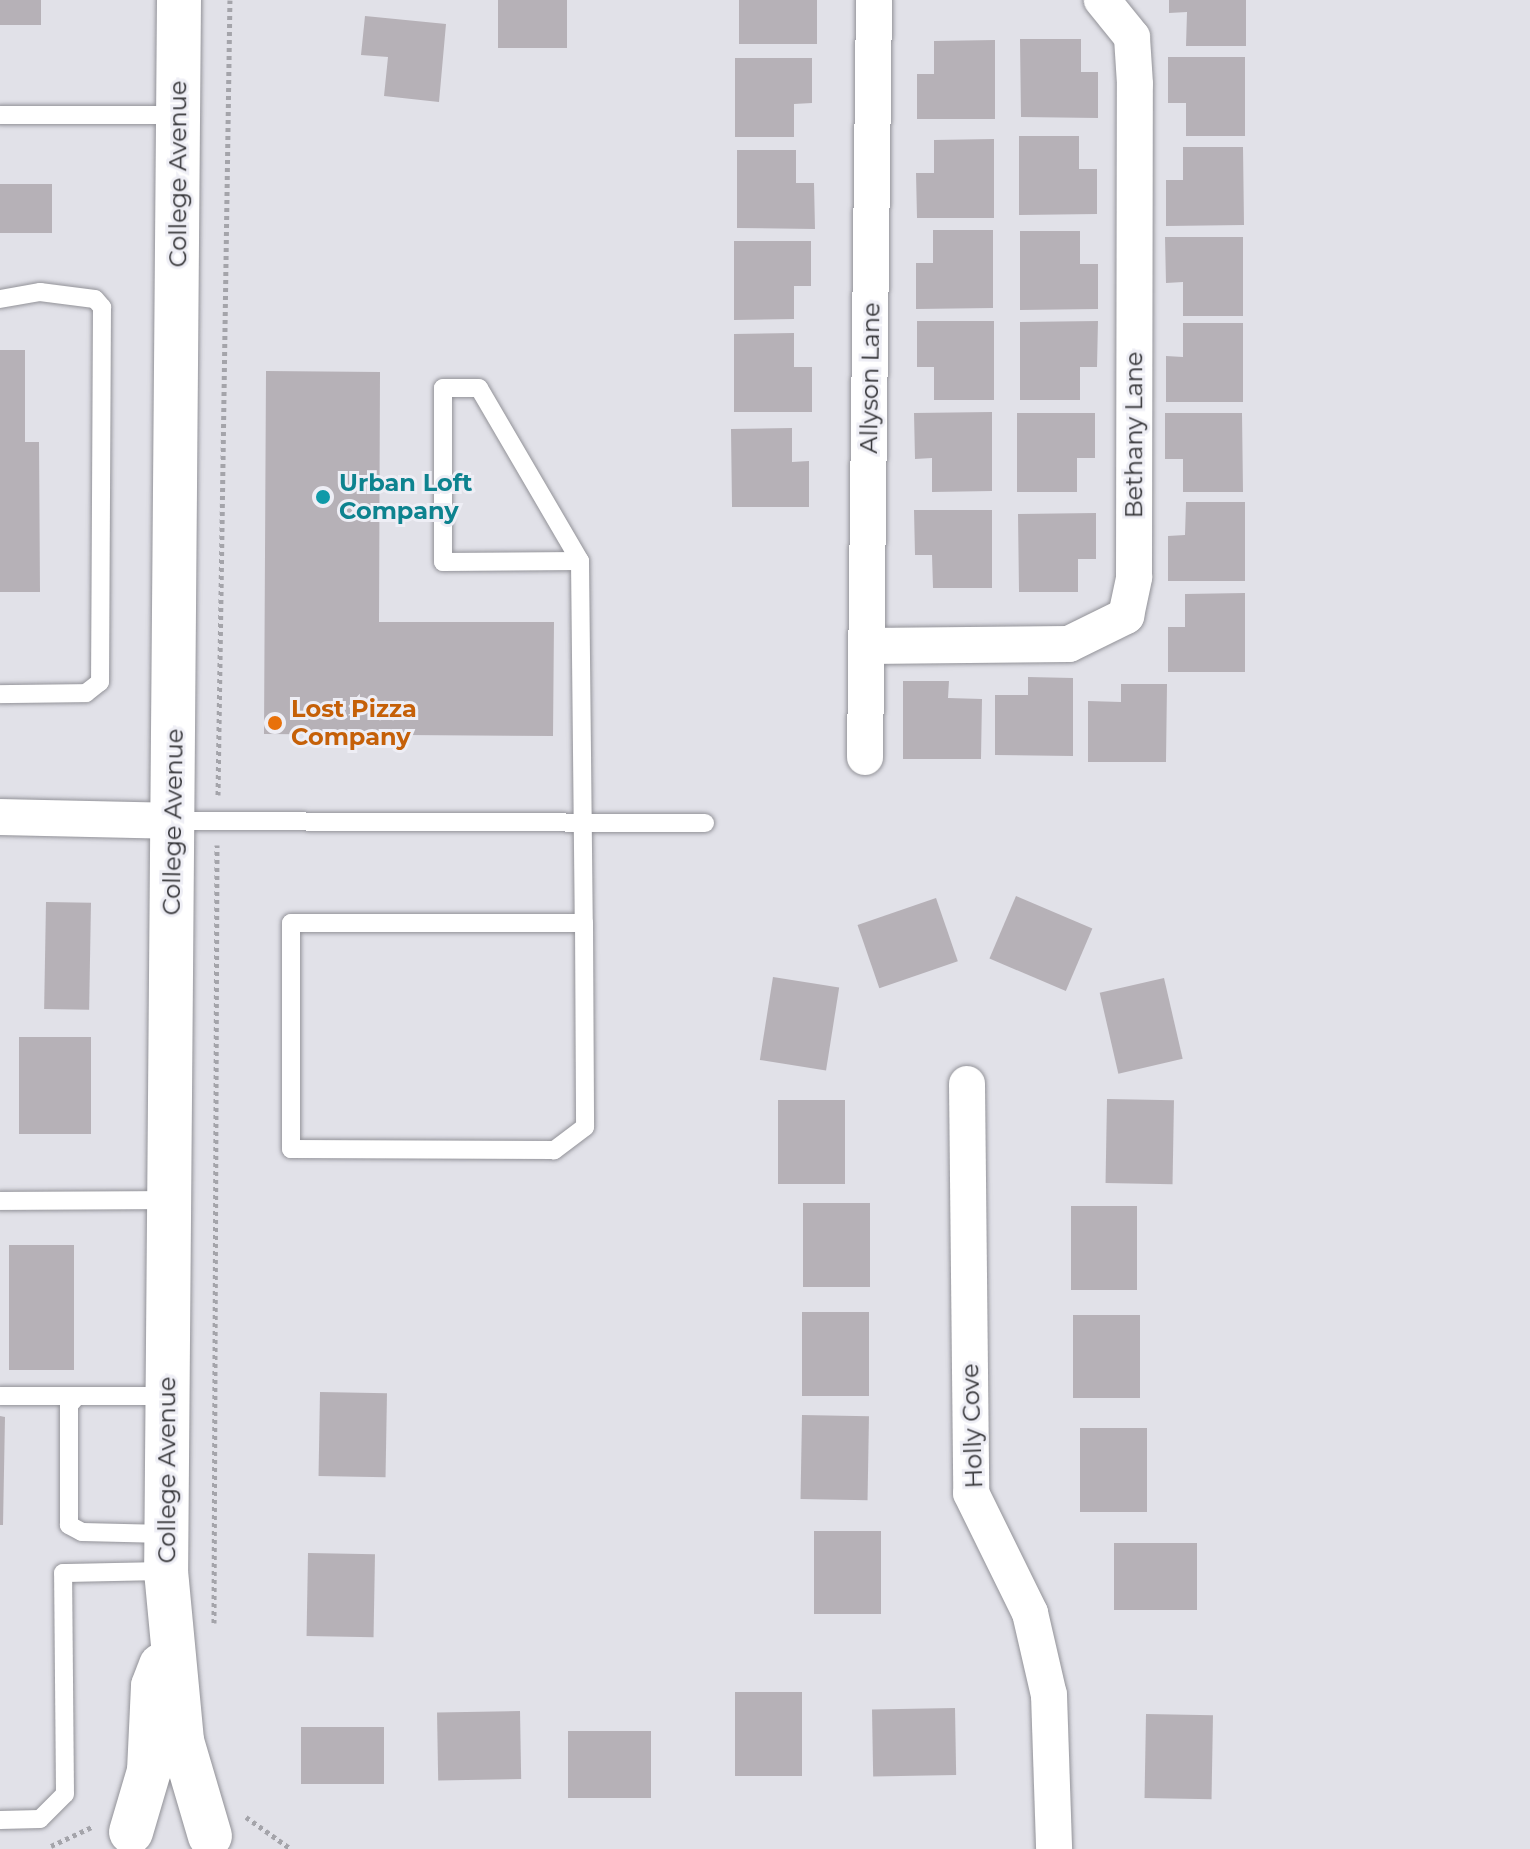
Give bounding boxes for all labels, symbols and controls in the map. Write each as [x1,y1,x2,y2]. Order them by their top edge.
street label: College Avenue [164,81,192,267]
street label: Allyson Lane [854,302,886,454]
street label: Bethany Lane [1120,352,1148,518]
place label: Urban Loft Company [339,469,473,525]
marker: Urban Loft Company [314,488,332,506]
place label: Lost Pizza Company [291,695,417,751]
marker: Lost Pizza Company [266,714,284,732]
street label: College Avenue [157,728,189,916]
street label: Holly Cove [955,1363,989,1489]
street label: College Avenue [153,1377,181,1563]

